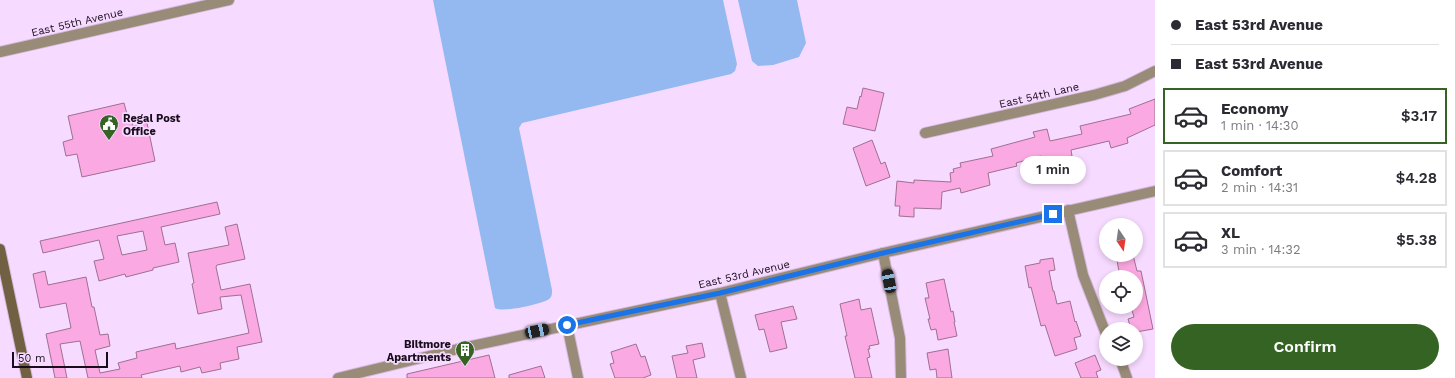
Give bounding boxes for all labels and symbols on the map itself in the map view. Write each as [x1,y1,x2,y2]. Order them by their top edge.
street label: East 55th Avenue [30,6,124,39]
street label: East 54th Lane [998,80,1080,111]
place label: Regal Post Office [123,112,181,138]
public building icon: Regal Post Office [98,113,120,141]
callout: 1 min [1020,156,1086,184]
route end [1044,205,1062,223]
north arrow [1099,218,1143,262]
street label: East 53rd Avenue [697,258,791,291]
car [881,268,897,294]
route start [558,316,576,334]
car [524,323,550,339]
place label: Biltmore Apartments [387,338,451,364]
building icon: Biltmore Apartments [454,339,476,367]
scale bar [12,350,108,369]

